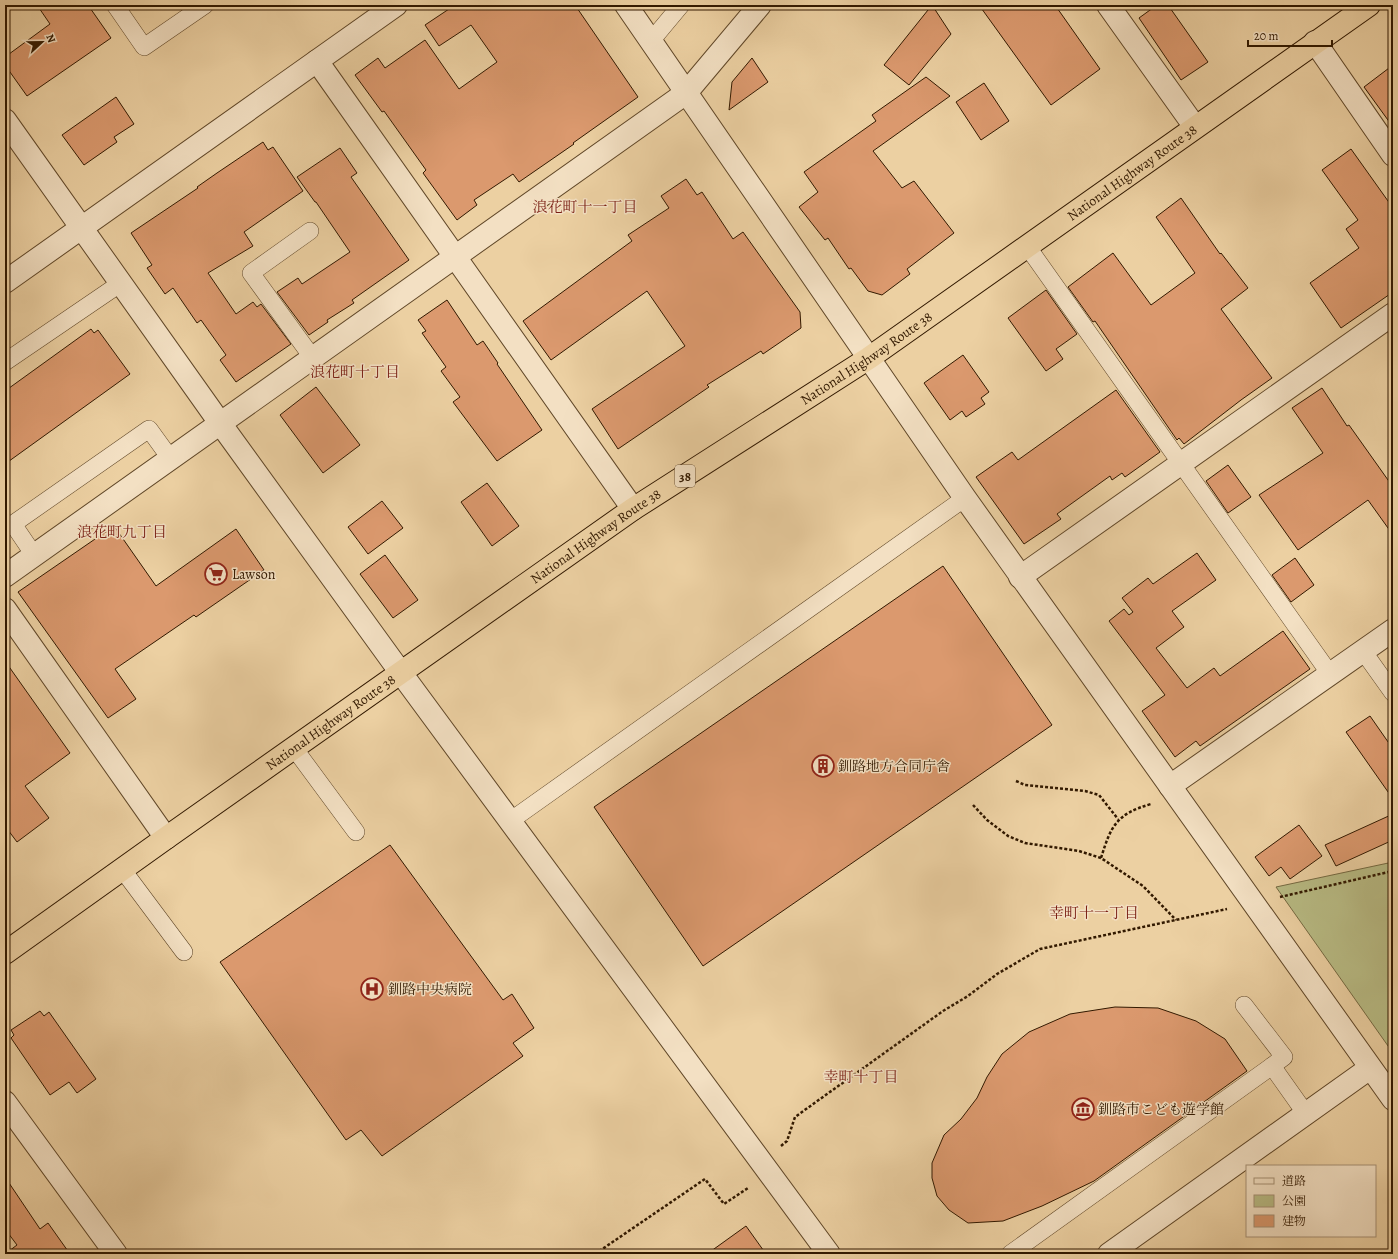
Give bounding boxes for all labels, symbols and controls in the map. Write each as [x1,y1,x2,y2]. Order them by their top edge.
north arrow [22,22,62,62]
scale bar [1248,22,1332,48]
text: 20 m [1254,28,1278,44]
text: N [42,32,59,45]
street label: National Highway Route 38 [1063,120,1201,225]
district label: 浪花町十一丁目 [532,197,638,217]
street label: National Highway Route 38 [797,307,936,409]
district label: 浪花町十丁目 [310,362,400,382]
road number: 38 [675,465,695,487]
street label: National Highway Route 38 [527,484,665,588]
district label: 浪花町九丁目 [77,522,167,542]
supermarket icon: Lawson [203,561,229,587]
place label: Lawson [232,565,276,584]
street label: National Highway Route 38 [262,670,399,775]
building icon: 釧路地方合同庁舎 [810,753,836,779]
place label: 釧路地方合同庁舎 [838,757,950,776]
district label: 幸町十一丁目 [1049,903,1139,923]
hospital icon: 釧路中央病院 [359,976,385,1002]
place label: 釧路中央病院 [388,980,472,999]
district label: 幸町十丁目 [823,1067,899,1087]
museum icon: 釧路市こども遊学館 [1070,1096,1096,1122]
place label: 釧路市こども遊学館 [1098,1100,1224,1119]
legend [1246,1165,1376,1237]
text: 道路 [1282,1173,1306,1189]
text: 公園 [1282,1193,1306,1209]
text: 建物 [1282,1213,1306,1229]

